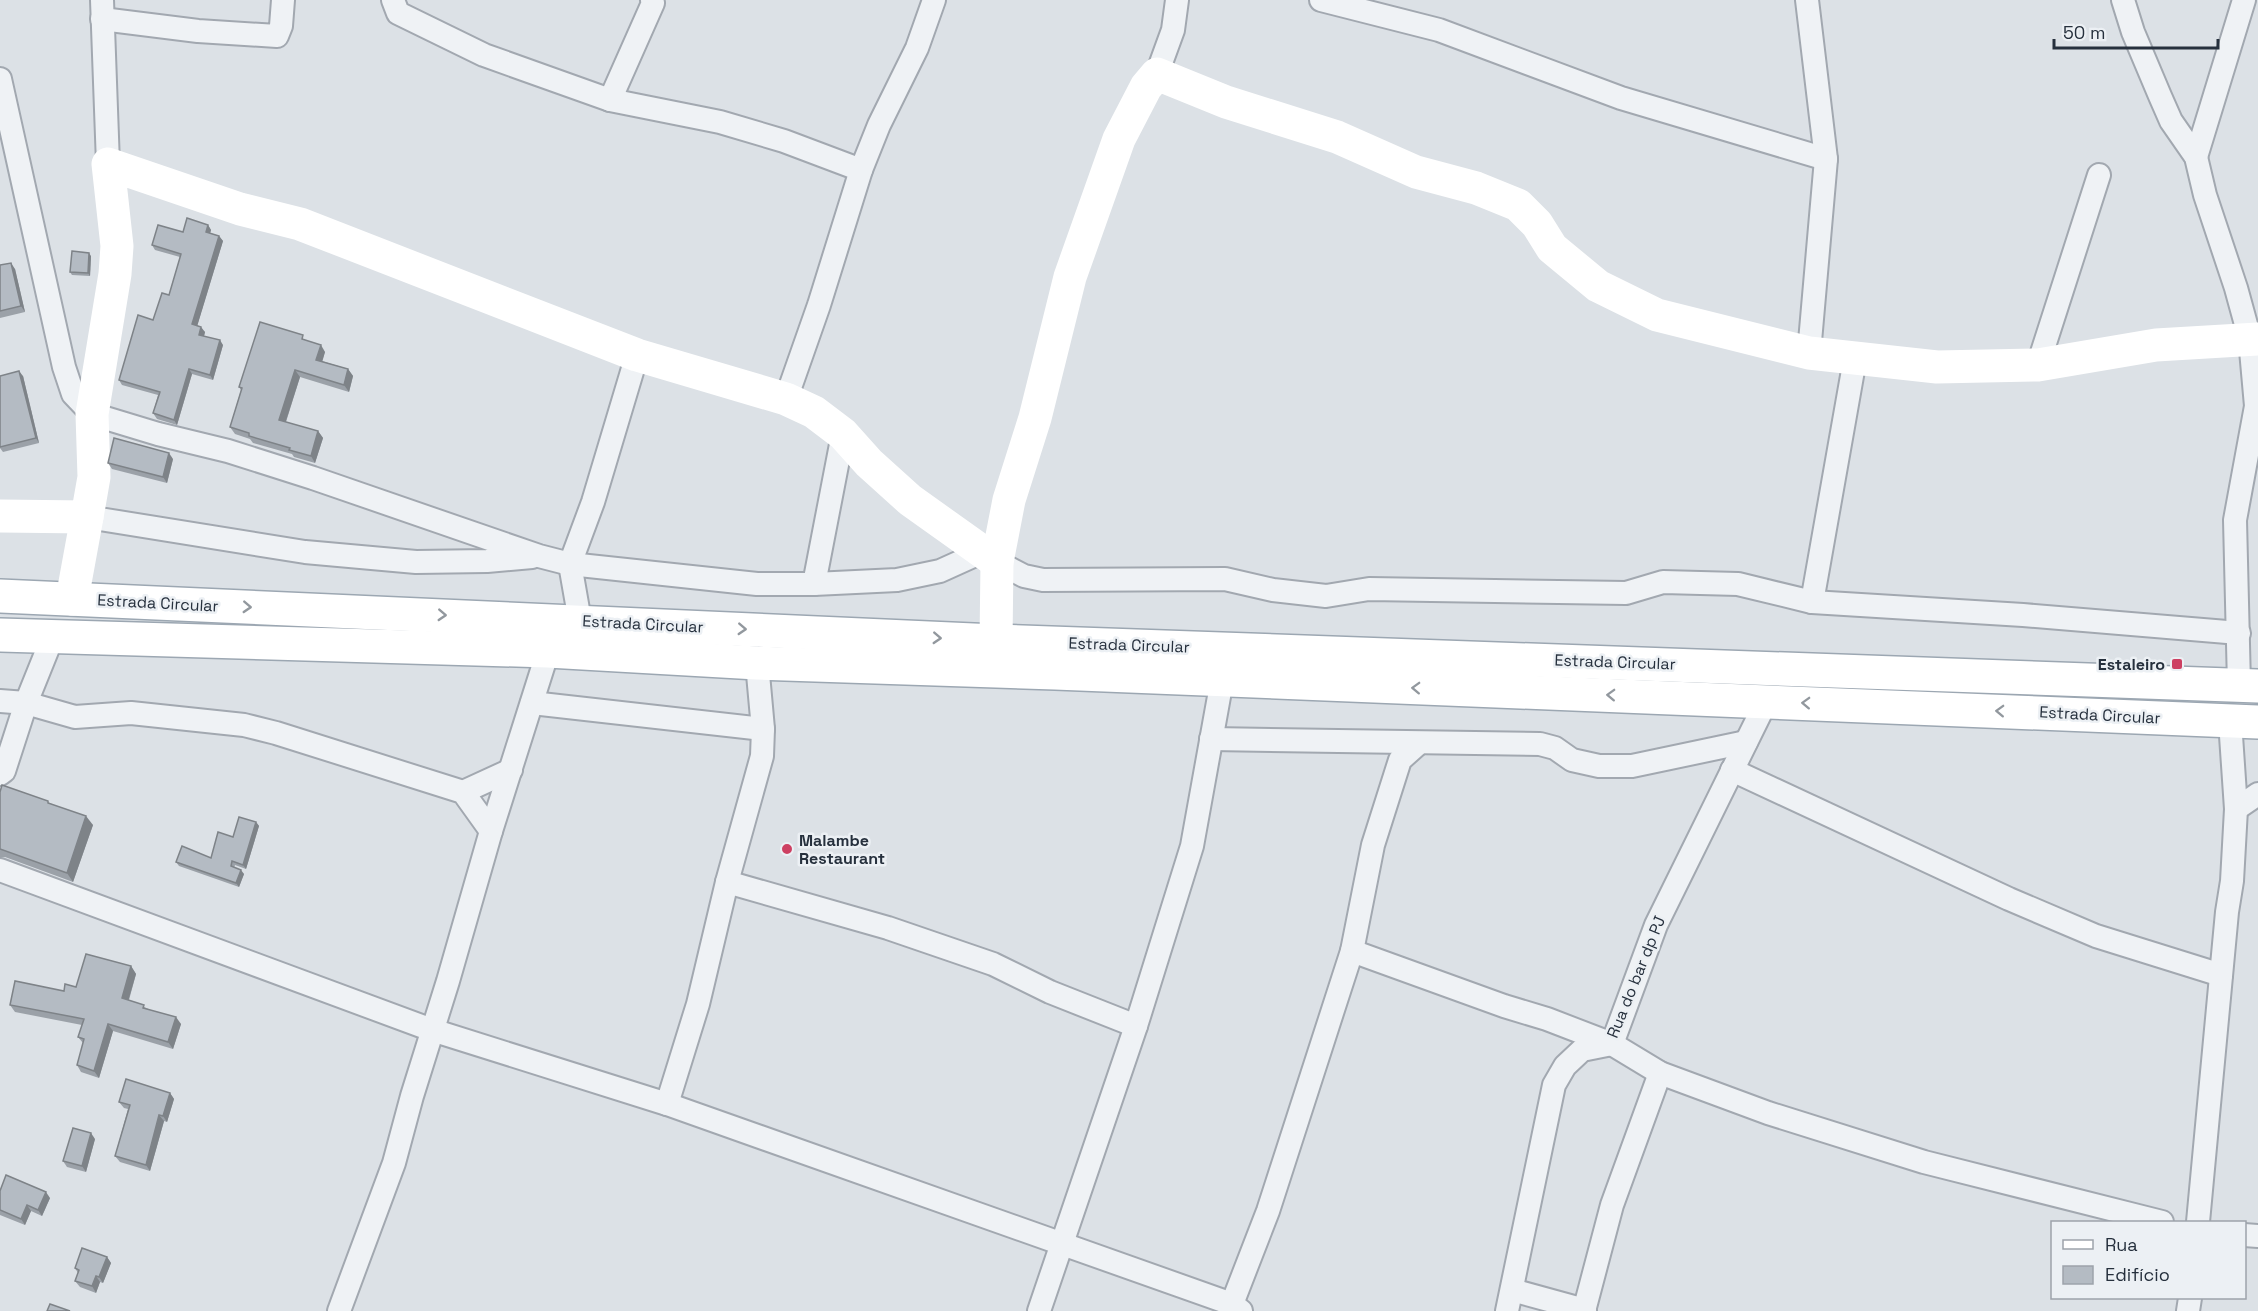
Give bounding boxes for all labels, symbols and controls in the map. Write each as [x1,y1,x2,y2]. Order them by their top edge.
scale bar [2054,12,2218,50]
text: 50 m [2063,21,2105,44]
street label: Estrada Circular [97,589,219,617]
one-way arrow [243,600,252,613]
one-way arrow [438,609,447,622]
street label: Estrada Circular [582,610,704,638]
one-way arrow [737,622,746,635]
one-way arrow [932,632,941,645]
street label: Estrada Circular [1068,632,1190,658]
street label: Estrada Circular [1554,649,1676,675]
place label: Estaleiro [2098,654,2165,675]
marker: Estaleiro [2170,657,2184,671]
one-way arrow [1411,681,1420,694]
one-way arrow [1606,689,1615,702]
one-way arrow [1801,697,1810,710]
street label: Estrada Circular [2039,701,2161,729]
one-way arrow [1996,704,2005,717]
place label: Malambe Restaurant [799,830,885,869]
marker: Malambe Restaurant [780,842,794,856]
street label: Rua do bar dp PJ [1602,913,1670,1041]
legend [2051,1221,2246,1299]
text: Rua [2105,1233,2138,1256]
text: Edifício [2105,1263,2170,1286]

